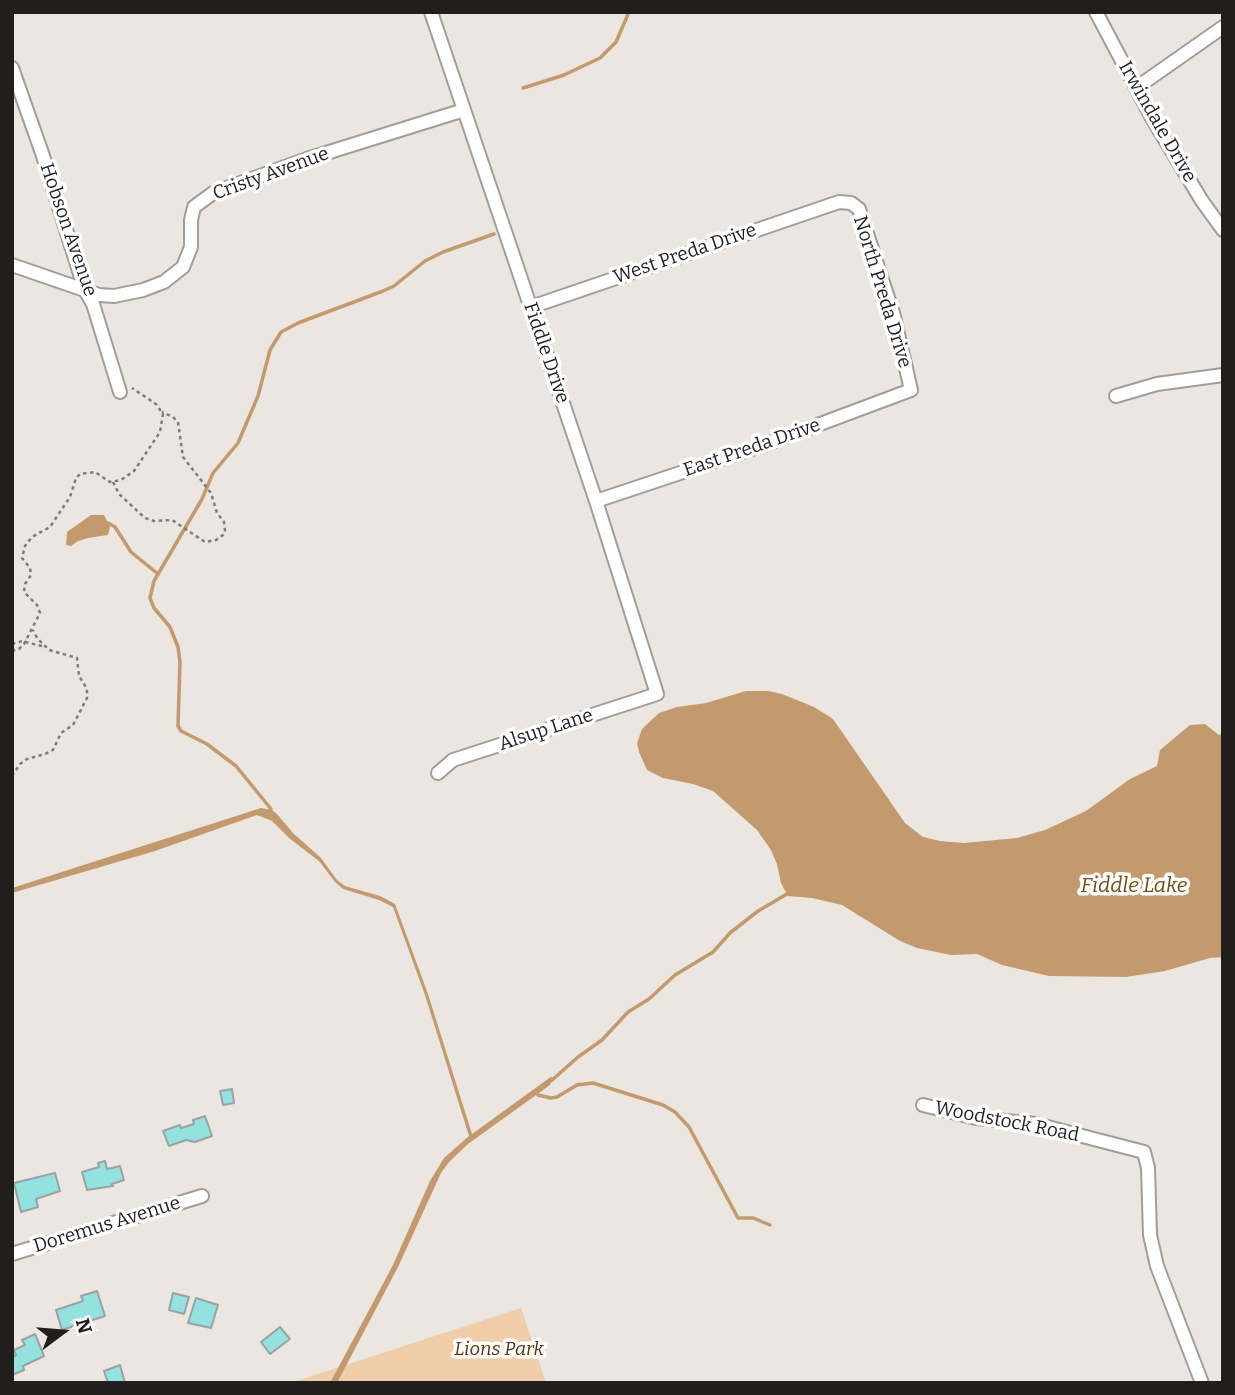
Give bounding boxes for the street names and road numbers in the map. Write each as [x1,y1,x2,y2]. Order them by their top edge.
street label: Irwindale Drive [1113,57,1201,187]
street label: Cristy Avenue [210,142,332,206]
street label: Hobson Avenue [35,160,101,300]
street label: North Preda Drive [848,213,916,371]
street label: West Preda Drive [611,219,759,289]
street label: Fiddle Drive [518,300,574,406]
street label: East Preda Drive [681,414,823,482]
street label: Alsup Lane [496,704,596,756]
street label: Woodstock Road [933,1097,1081,1147]
street label: Doremus Avenue [31,1192,183,1258]

